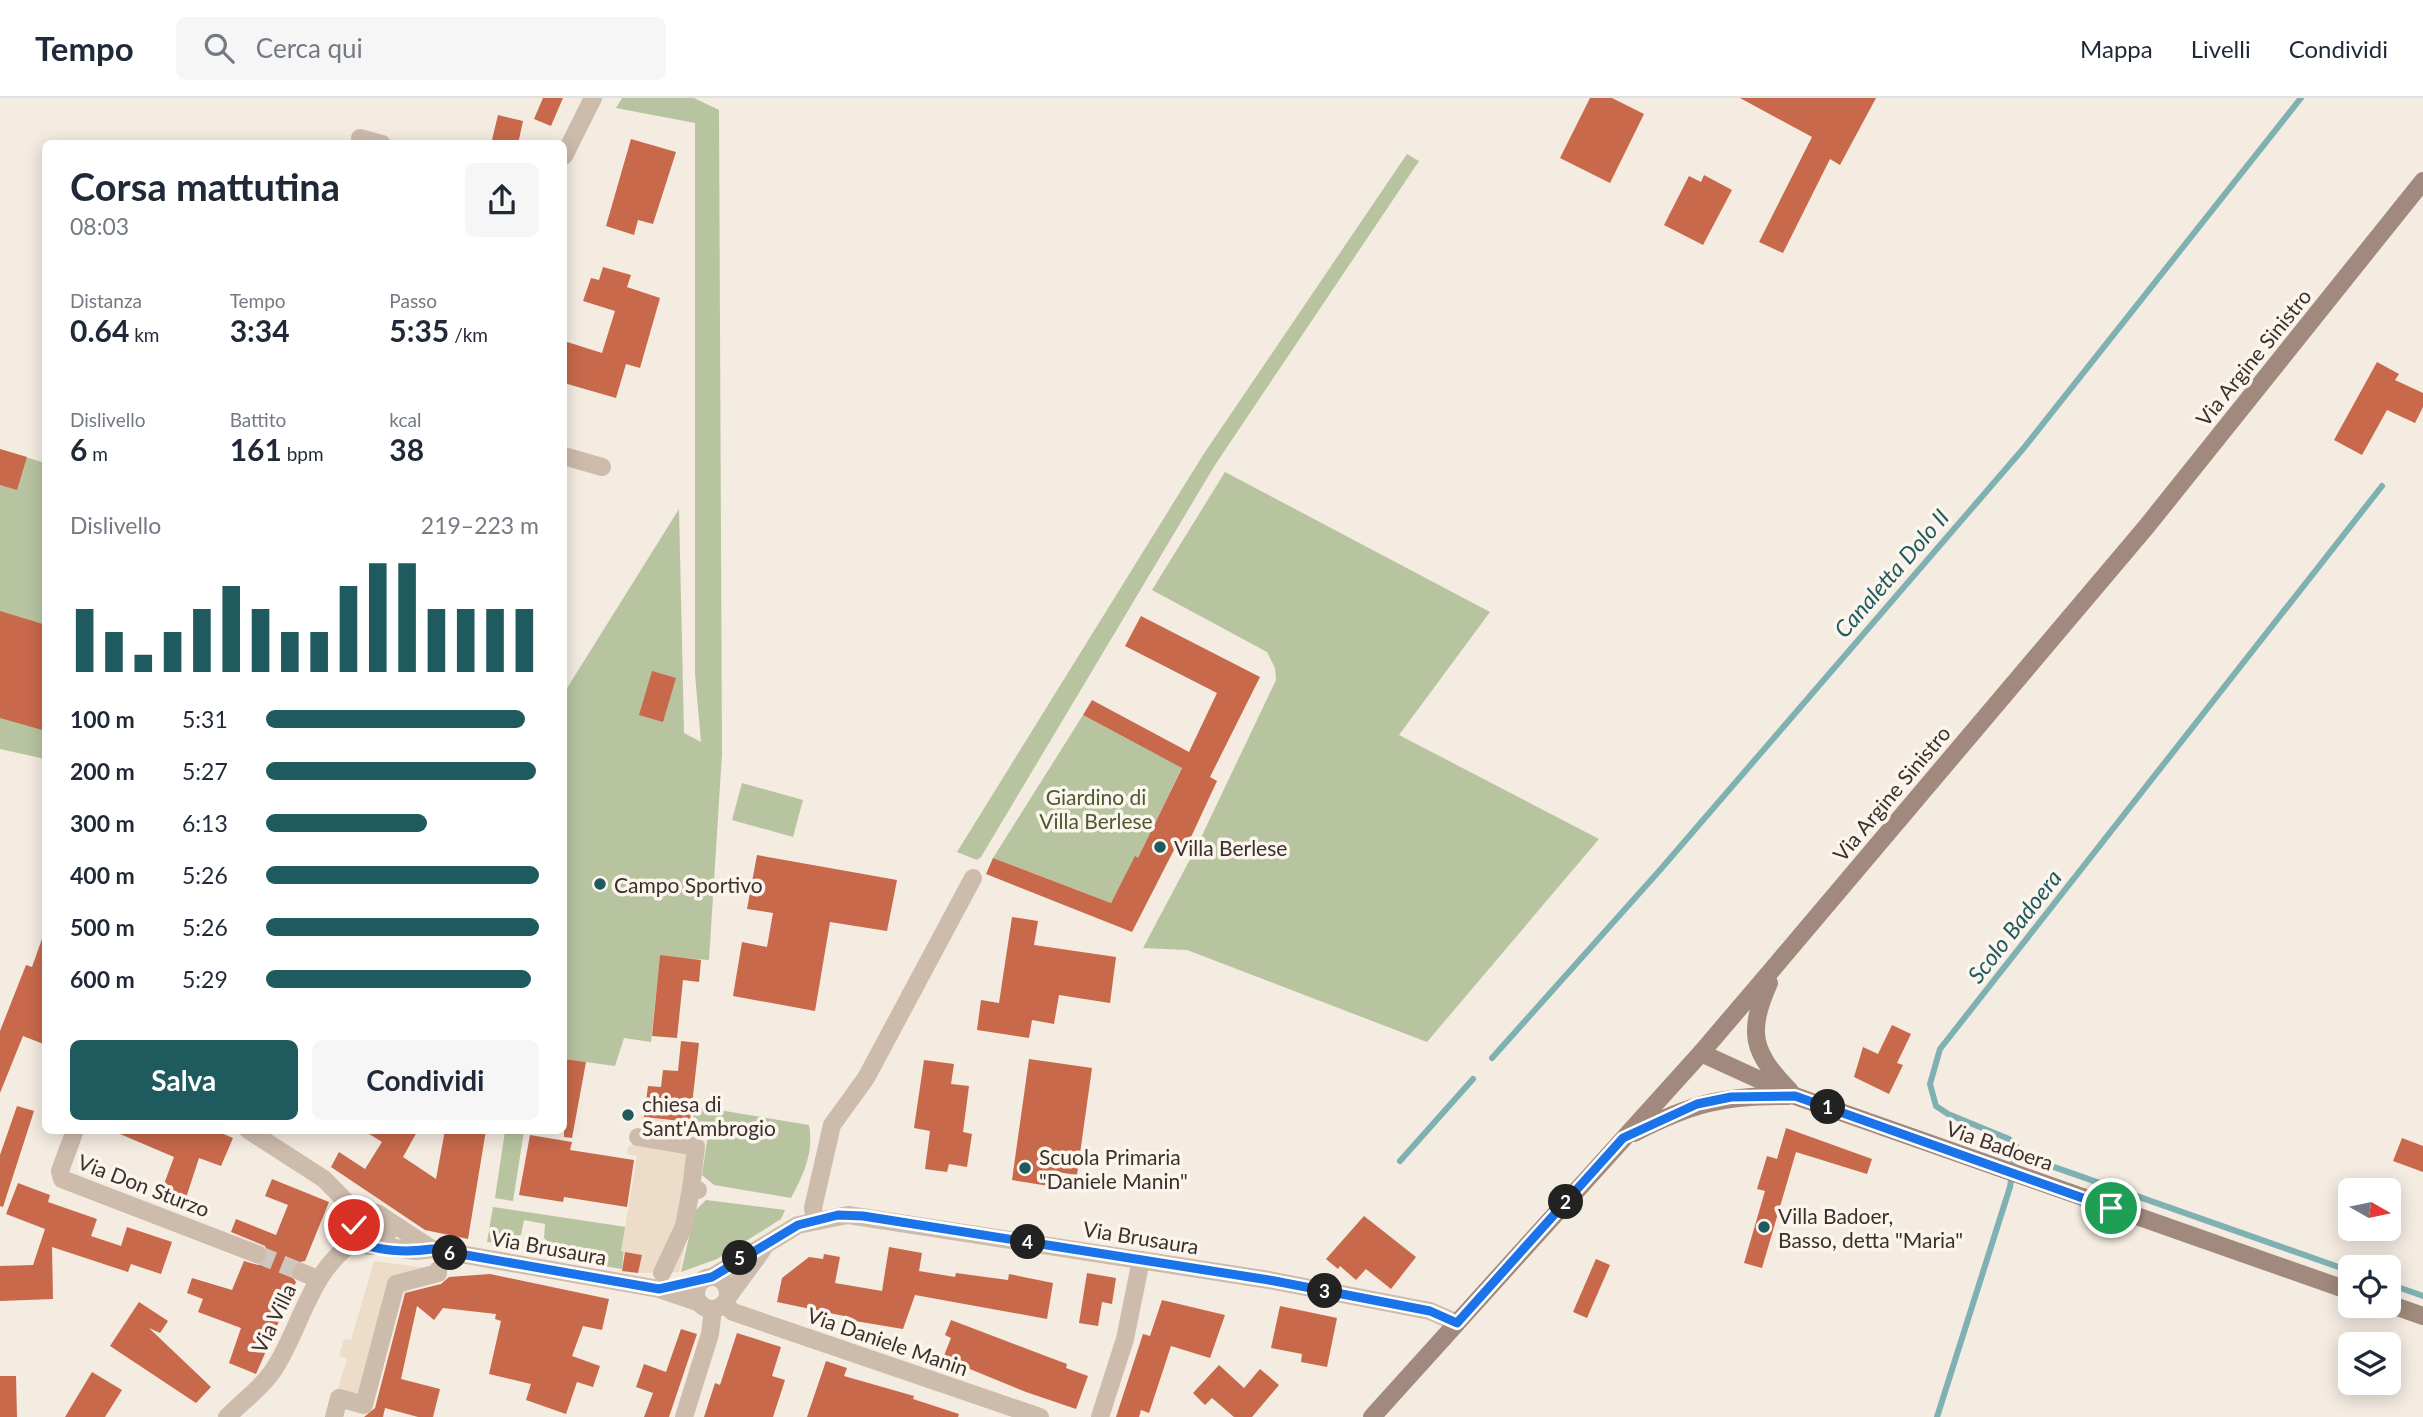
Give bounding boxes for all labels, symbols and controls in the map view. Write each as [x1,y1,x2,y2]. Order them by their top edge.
search box [176,17,666,80]
text: Tempo [35,28,134,68]
icon: search [200,29,238,67]
text: Cerca qui [256,32,363,64]
text: Mappa [2080,34,2153,63]
text: Livelli [2191,34,2251,63]
text: Condividi [2289,34,2388,63]
text: Corsa mattutina [70,163,340,209]
button: share [465,163,539,237]
text: 08:03 [70,212,129,240]
street label: Via Argine Sinistro [2190,283,2316,431]
text: Distanza [70,289,142,312]
text: Tempo [230,289,286,312]
text: Passo [389,289,437,312]
text: 0.64 [70,312,129,348]
text: 3:34 [230,312,290,348]
text: 5:35 [389,312,449,348]
text: km [129,323,159,346]
text: /km [449,323,488,346]
text: Dislivello [70,408,145,431]
text: Battito [230,408,286,431]
text: kcal [389,408,421,431]
text: 6 [70,431,87,467]
text: 161 [230,431,282,467]
text: 38 [389,431,424,467]
text: m [87,442,108,465]
text: bpm [282,442,324,465]
water label: Canaletta Dolo II [1828,503,1954,643]
text: Dislivello [70,511,161,539]
text: 219–223 m [421,511,539,539]
text: 100 m [70,705,135,733]
text: 5:31 [182,705,228,733]
street label: Via Argine Sinistro [1827,720,1955,866]
text: 200 m [70,757,135,785]
text: 5:27 [182,757,228,785]
park label: Giardino di Villa Berlese [1039,784,1153,833]
text: 300 m [70,809,135,837]
text: 6:13 [182,809,228,837]
place label: Villa Berlese [1174,835,1287,860]
marker: Villa Berlese [1152,839,1168,855]
text: 400 m [70,861,135,889]
text: 5:26 [182,861,228,889]
water label: Scolo Badoera [1961,864,2067,988]
place label: Campo Sportivo [614,872,763,897]
marker: Campo Sportivo [592,876,608,892]
text: 500 m [70,913,135,941]
text: 5:26 [182,913,228,941]
text: 600 m [70,965,135,993]
text: 5:29 [182,965,228,993]
button: Salva [70,1040,298,1120]
button: Condividi [312,1040,539,1120]
pin: 1 [1811,1090,1846,1124]
place label: chiesa di Sant'Ambrogio [642,1091,776,1140]
text: 1 [1822,1095,1833,1118]
marker: chiesa di Sant'Ambrogio [620,1107,636,1123]
street label: Via Badoera [1943,1115,2057,1175]
place label: Scuola Primaria "Daniele Manin" [1039,1144,1188,1193]
street label: Via Don Sturzo [75,1148,213,1222]
marker: Scuola Primaria "Daniele Manin" [1017,1160,1033,1176]
pin [2081,1178,2141,1238]
north arrow [2338,1178,2401,1241]
map controls [2338,1178,2401,1395]
pin: 2 [1548,1184,1584,1220]
icon: arrive [2092,1189,2130,1227]
text: 2 [1560,1190,1571,1213]
pin [324,1195,384,1255]
place label: Villa Badoer, Basso, detta "Maria" [1778,1203,1963,1252]
icon: check [335,1206,373,1244]
street label: Via Brusaura [1081,1216,1201,1258]
marker: Villa Badoer, Basso, detta "Maria" [1756,1219,1772,1235]
pin: 4 [1010,1224,1046,1260]
street label: Via Brusaura [489,1225,609,1269]
text: 4 [1022,1230,1033,1253]
pin: 6 [433,1236,468,1270]
pin: 5 [722,1240,758,1276]
text: 6 [444,1241,455,1264]
text: 5 [734,1246,745,1269]
button: locate [2338,1255,2401,1318]
pin: 3 [1308,1274,1342,1308]
street label: Via Villa [246,1279,300,1357]
text: 3 [1319,1279,1330,1302]
street label: Via Daniele Manin [804,1302,972,1380]
button: layers [2338,1332,2401,1395]

